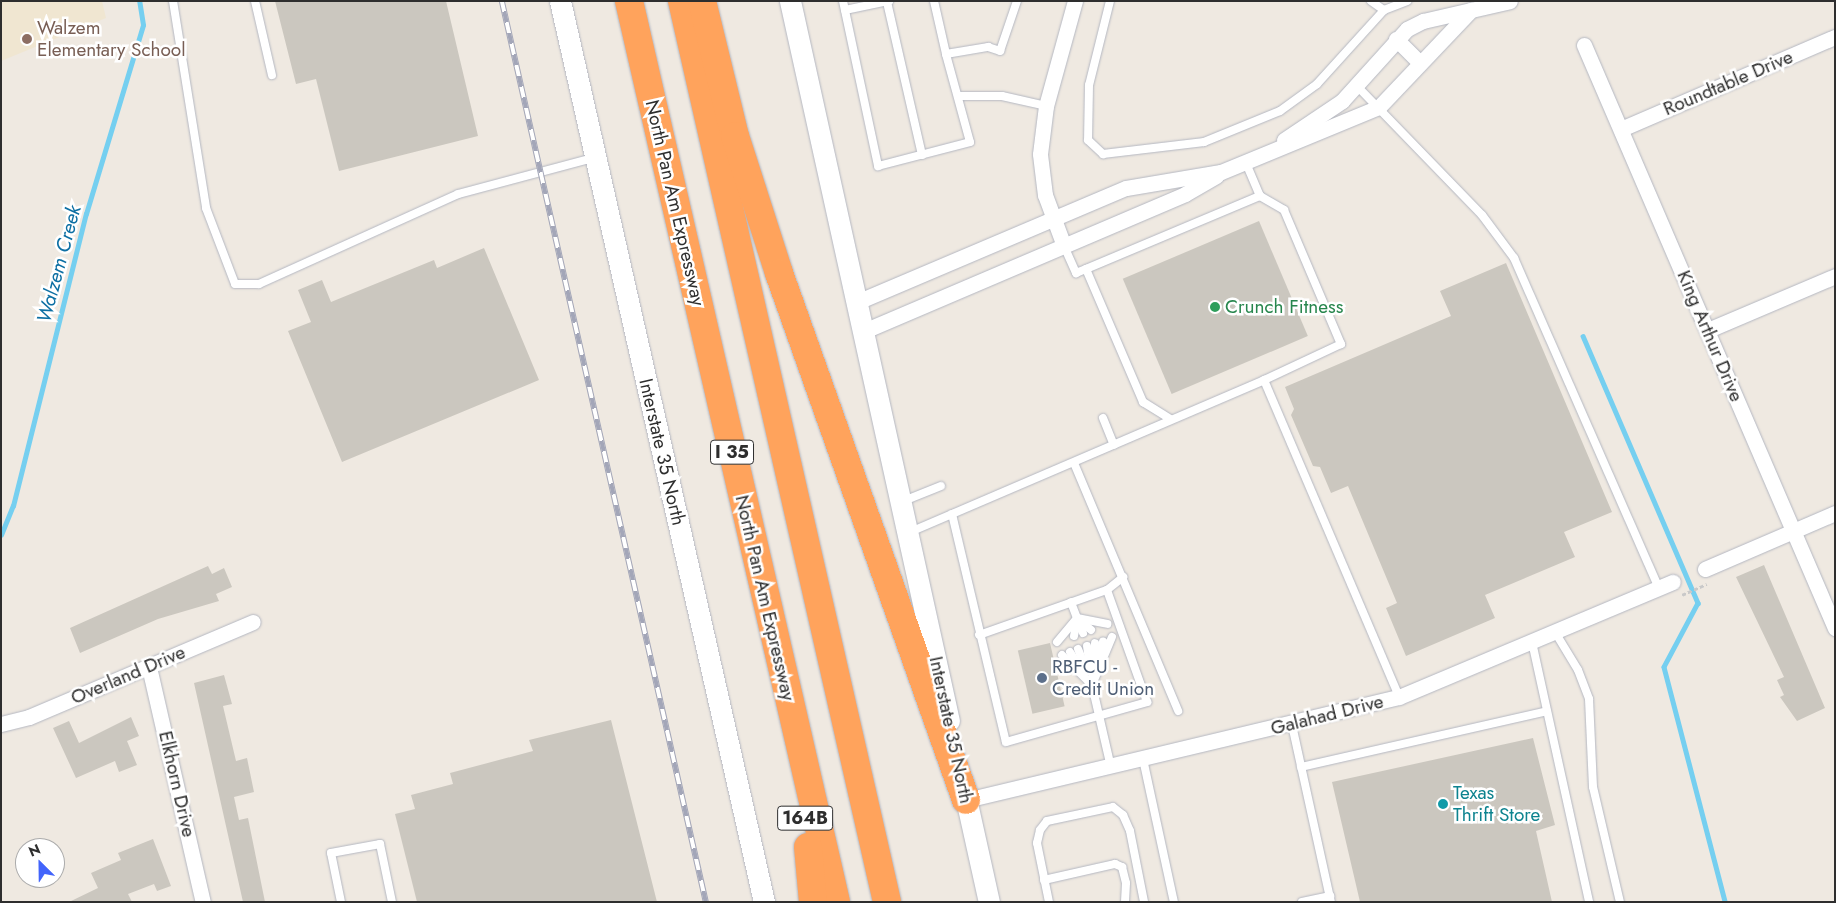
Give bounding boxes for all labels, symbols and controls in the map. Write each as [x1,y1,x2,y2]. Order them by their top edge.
place label: Walzem Elementary School [37,17,186,61]
marker: Walzem Elementary School [21,33,33,45]
street label: Roundtable Drive [1660,45,1796,121]
street label: North Pan Am Expressway [640,98,710,308]
water label: Walzem Creek [32,203,86,325]
street label: King Arthur Drive [1672,267,1748,405]
place label: Crunch Fitness [1225,296,1343,318]
marker: Crunch Fitness [1209,301,1221,313]
street label: Interstate 35 North [634,376,690,528]
road number: I 35 [710,437,754,468]
street label: North Pan Am Expressway [730,493,800,703]
street label: Overland Drive [67,641,189,709]
street label: Interstate 35 North [924,654,978,806]
place label: RBFCU - Credit Union [1052,656,1154,700]
marker: RBFCU - Credit Union [1036,672,1048,684]
street label: Galahad Drive [1268,690,1386,740]
street label: Elkhorn Drive [154,729,200,839]
place label: Texas Thrift Store [1453,782,1540,826]
marker: Texas Thrift Store [1437,798,1449,810]
road number: 164B [776,802,834,834]
north arrow [15,838,65,888]
text: N [26,839,44,861]

